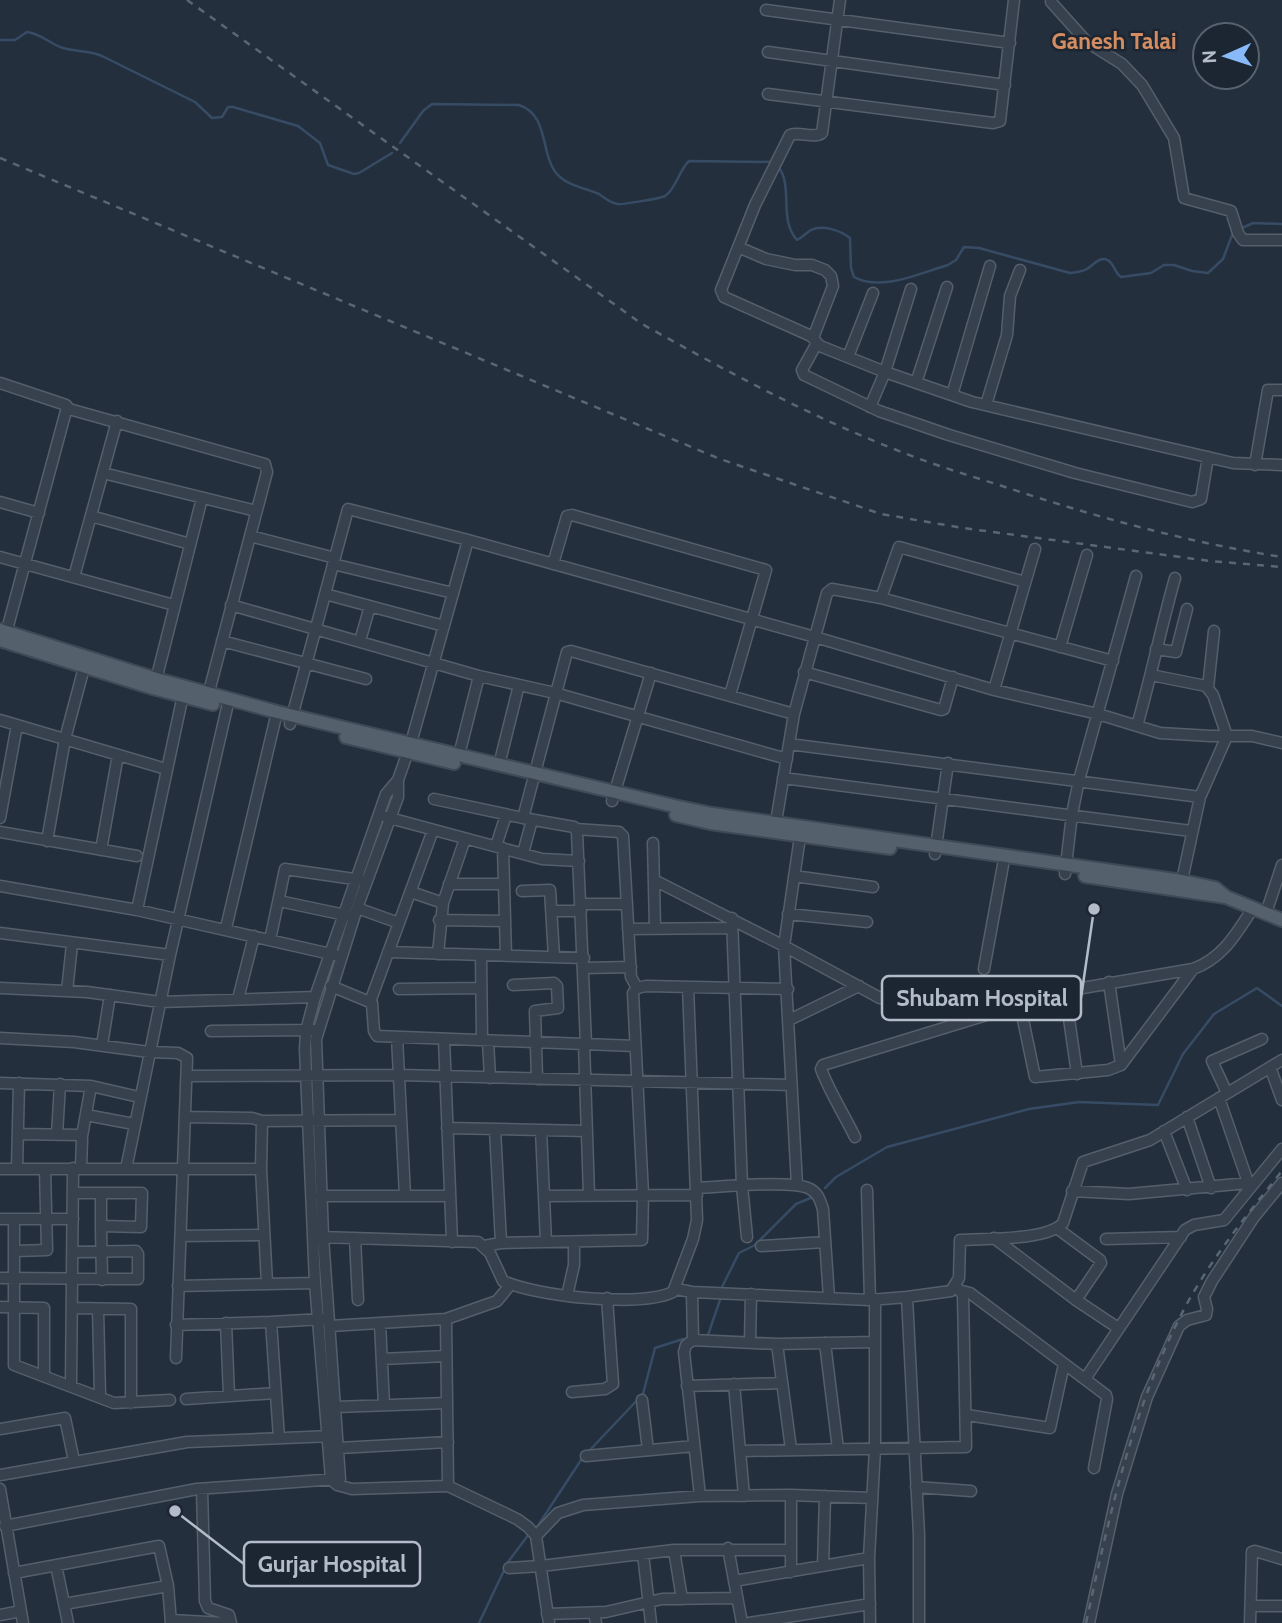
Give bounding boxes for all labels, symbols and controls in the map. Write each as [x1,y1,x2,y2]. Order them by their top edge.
north arrow [1191,21,1261,91]
district label: Ganesh Talai [1052,27,1176,55]
text: N [1198,50,1221,64]
callout: Shubam Hospital [882,976,1081,1020]
text: Shubam Hospital [896,984,1068,1012]
callout: Gurjar Hospital [244,1542,420,1586]
text: Gurjar Hospital [258,1550,406,1578]

